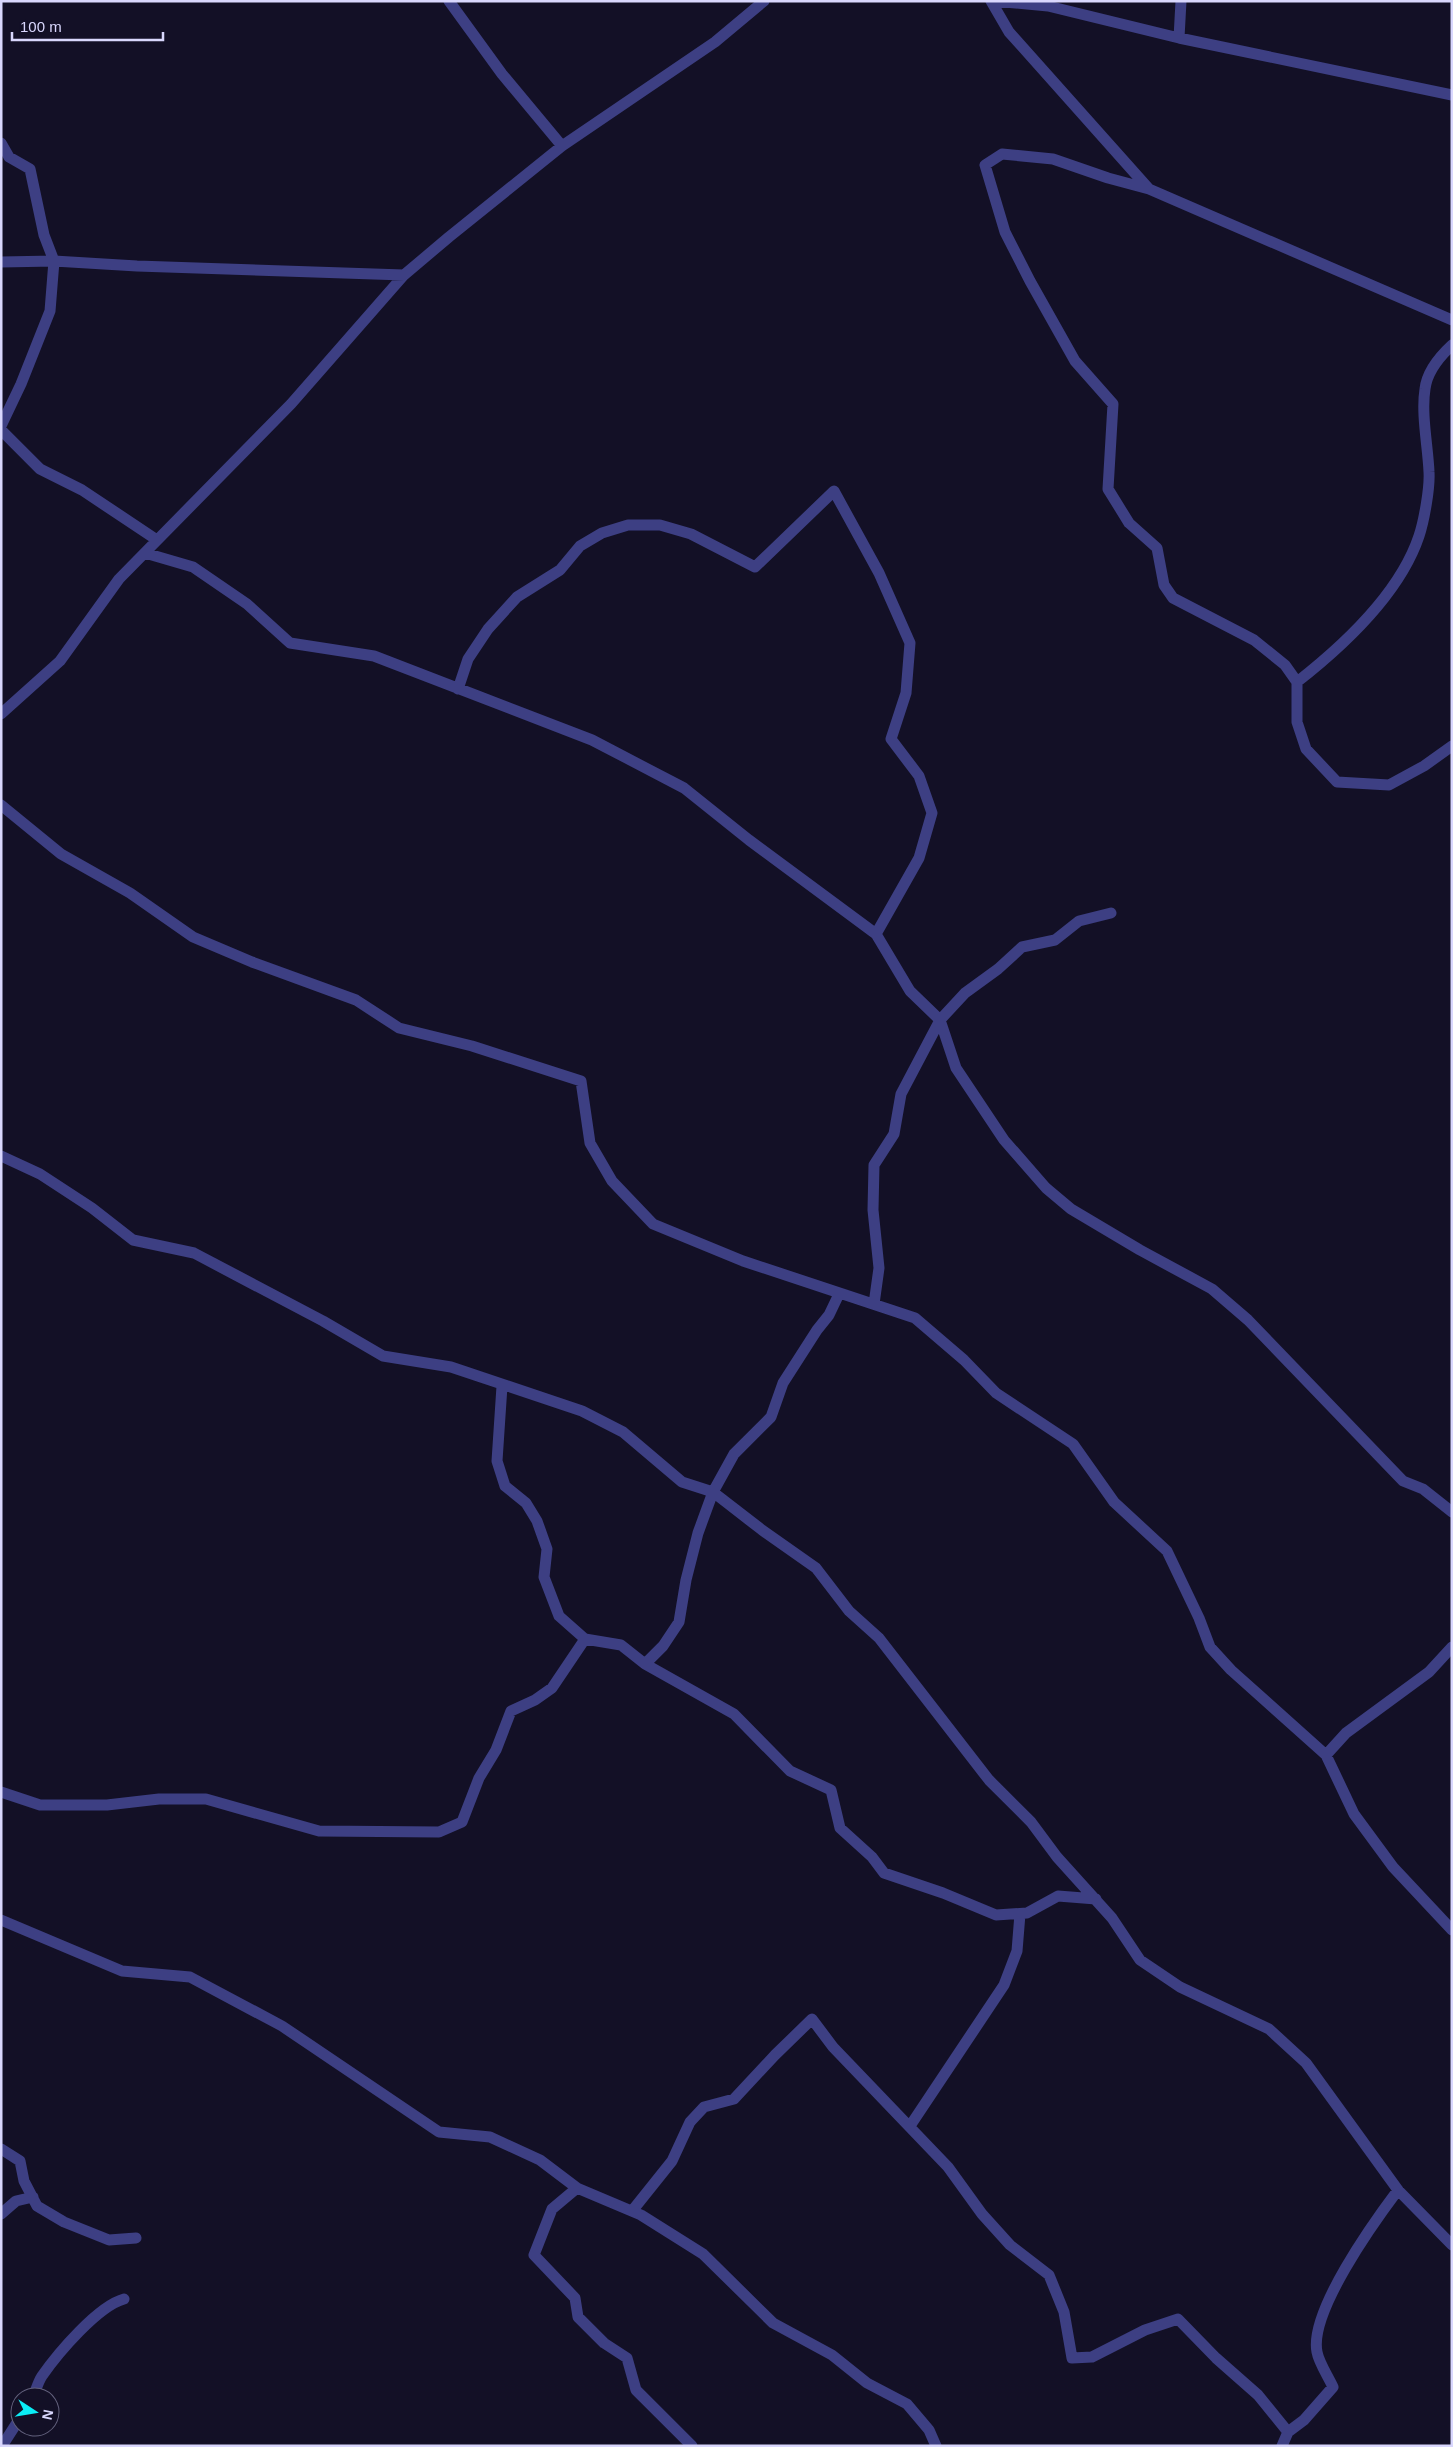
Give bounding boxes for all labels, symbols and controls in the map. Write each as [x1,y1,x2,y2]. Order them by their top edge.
scale bar [12,10,164,42]
text: 100 m [20,18,62,35]
north arrow [10,2387,60,2437]
text: N [39,2408,57,2421]

